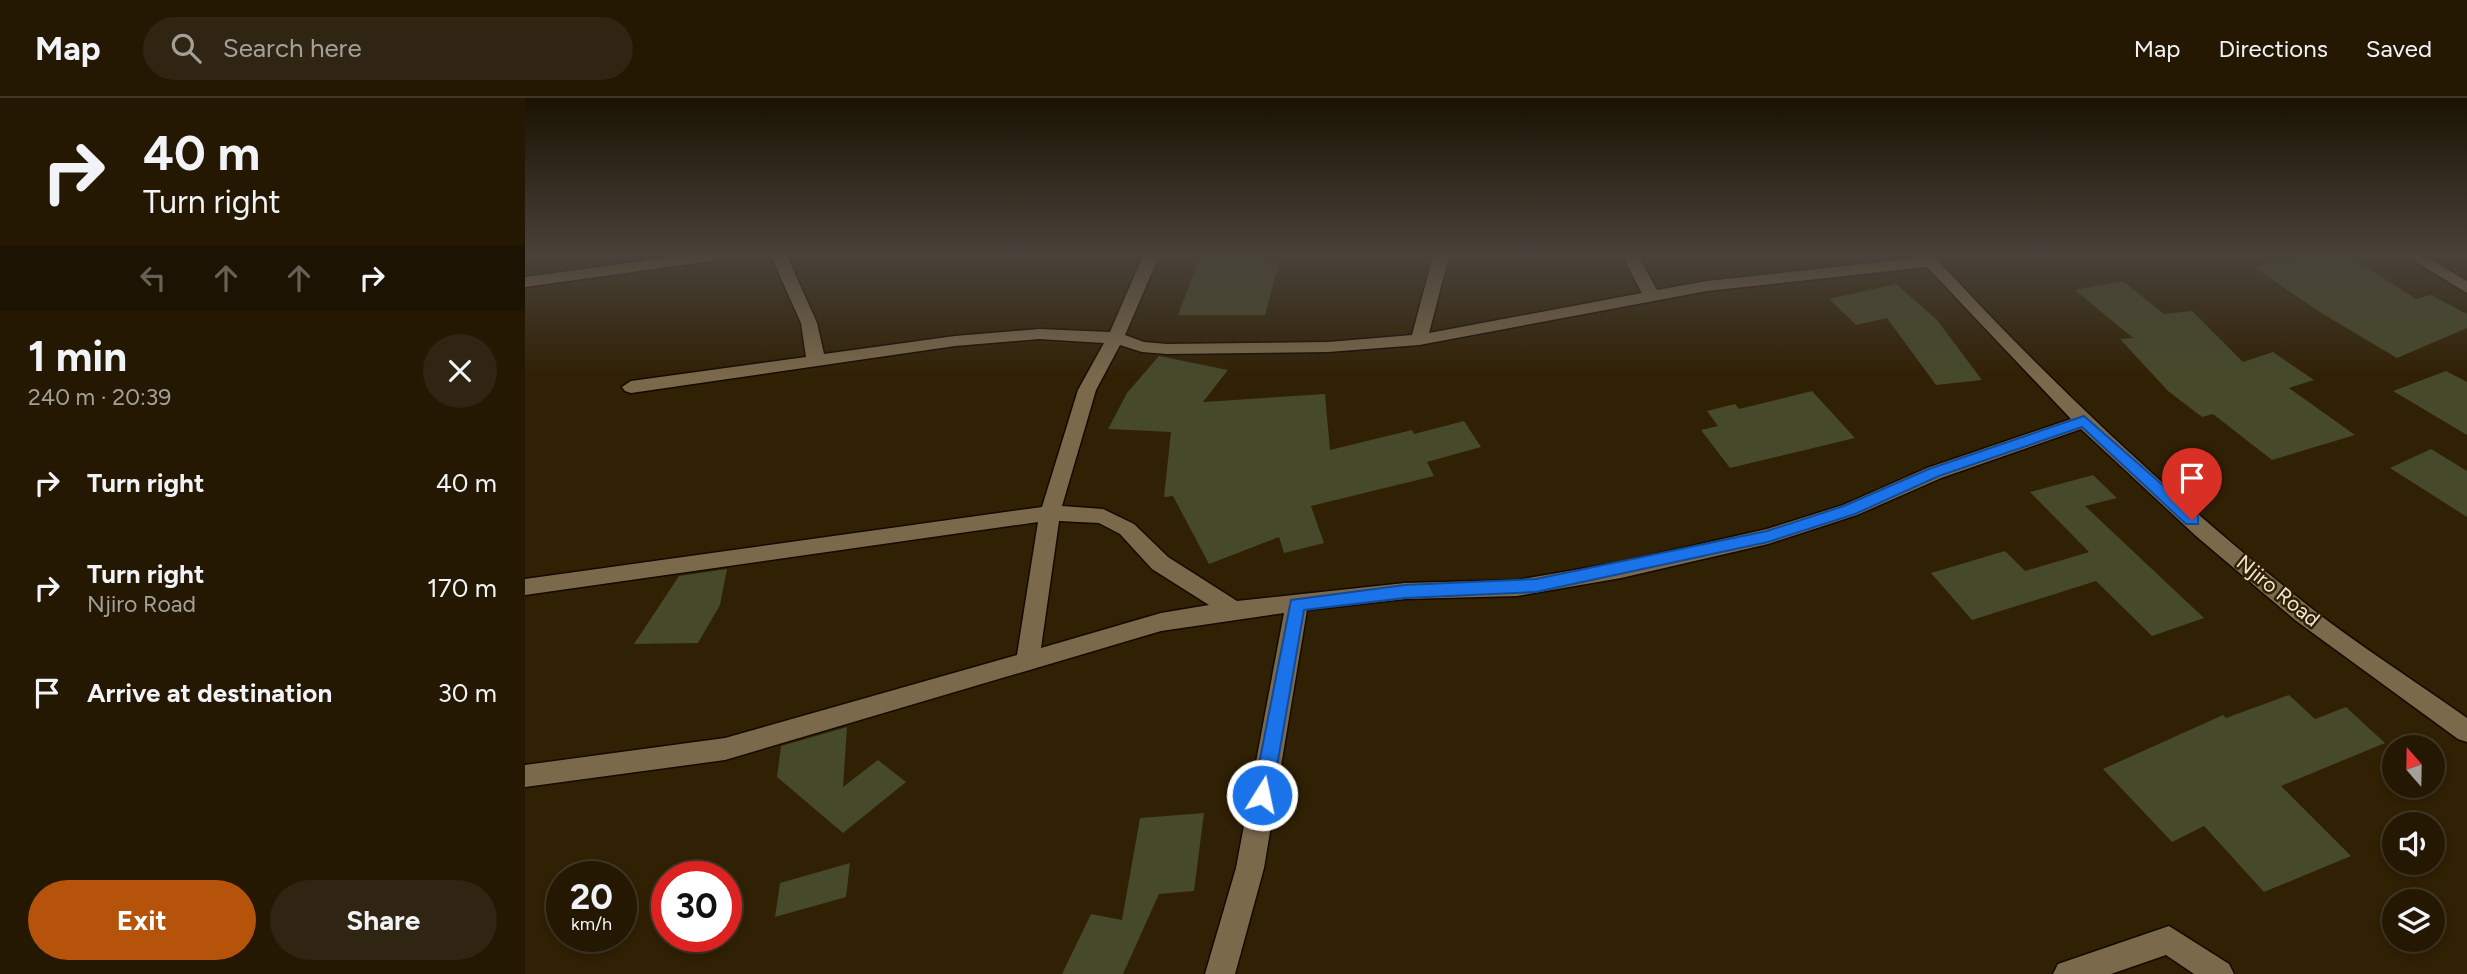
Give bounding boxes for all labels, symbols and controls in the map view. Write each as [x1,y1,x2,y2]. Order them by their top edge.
search box [143,17,633,80]
text: Map [35,29,101,68]
icon: search [167,29,205,67]
text: Search here [223,32,362,64]
text: Map [2134,34,2180,63]
text: Directions [2218,34,2328,63]
text: Saved [2366,34,2432,63]
text: 40 m [143,123,260,182]
icon: right [28,126,119,217]
text: Turn right [143,183,281,221]
icon: left [134,259,172,297]
icon: ahead [207,259,245,297]
icon: ahead [280,259,318,297]
icon: right [353,259,391,297]
text: 1 min [28,331,127,382]
button: close [423,334,497,408]
text: 240 m · 20:39 [28,383,171,411]
pin [2162,448,2222,520]
icon: arrive [2173,459,2211,497]
icon: right [28,464,66,502]
text: Turn right [87,467,204,499]
text: 40 m [436,467,497,499]
street label: Njiro Road [2232,550,2325,632]
text: Turn right [87,558,204,590]
icon: right [28,569,66,607]
text: 170 m [427,572,497,604]
text: Njiro Road [87,590,196,618]
icon: arrive [28,674,66,712]
text: Arrive at destination [87,677,332,709]
text: 30 m [438,677,497,709]
north arrow [2382,735,2445,798]
map controls [2382,735,2445,952]
position arrow [1225,758,1299,832]
button: sound [2382,812,2445,875]
speed limit sign: 30 [651,861,742,952]
text: 20 [570,876,613,918]
button: Exit [28,880,256,960]
button: Share [270,880,497,960]
button: layers [2382,889,2445,952]
text: km/h [571,913,612,935]

